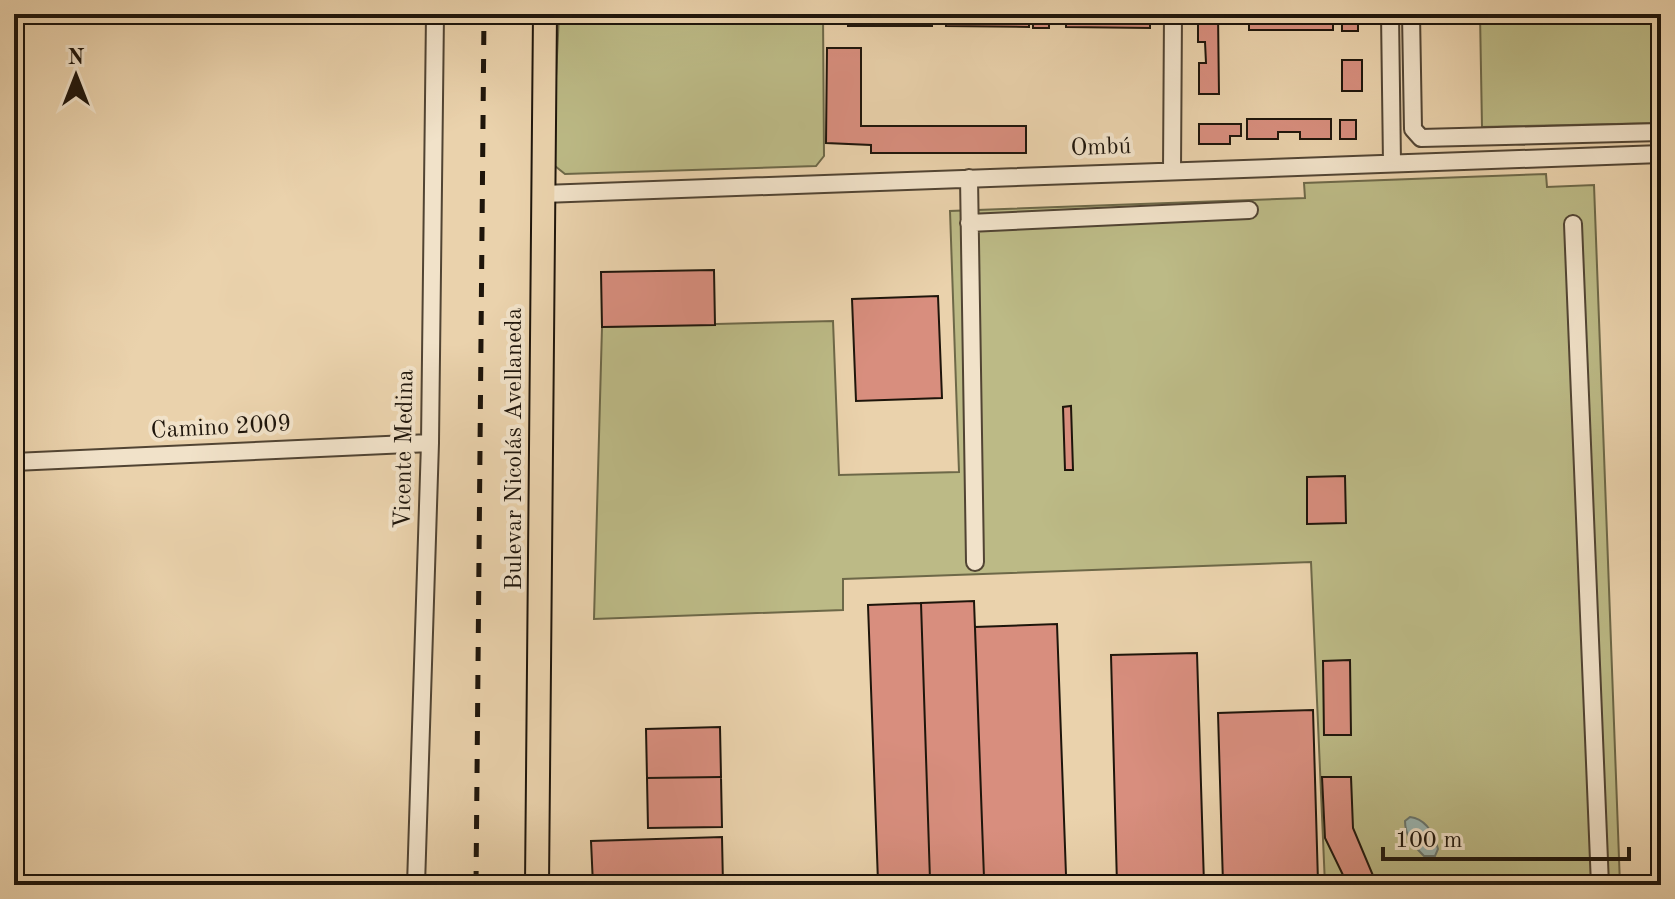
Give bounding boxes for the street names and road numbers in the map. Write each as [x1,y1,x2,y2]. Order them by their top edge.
street label: Ombú [1070,135,1132,161]
street label: Bulevar Nicolás Avellaneda [503,308,527,590]
street label: Vicente Medina [392,369,418,529]
street label: Camino 2009 [150,412,292,444]

